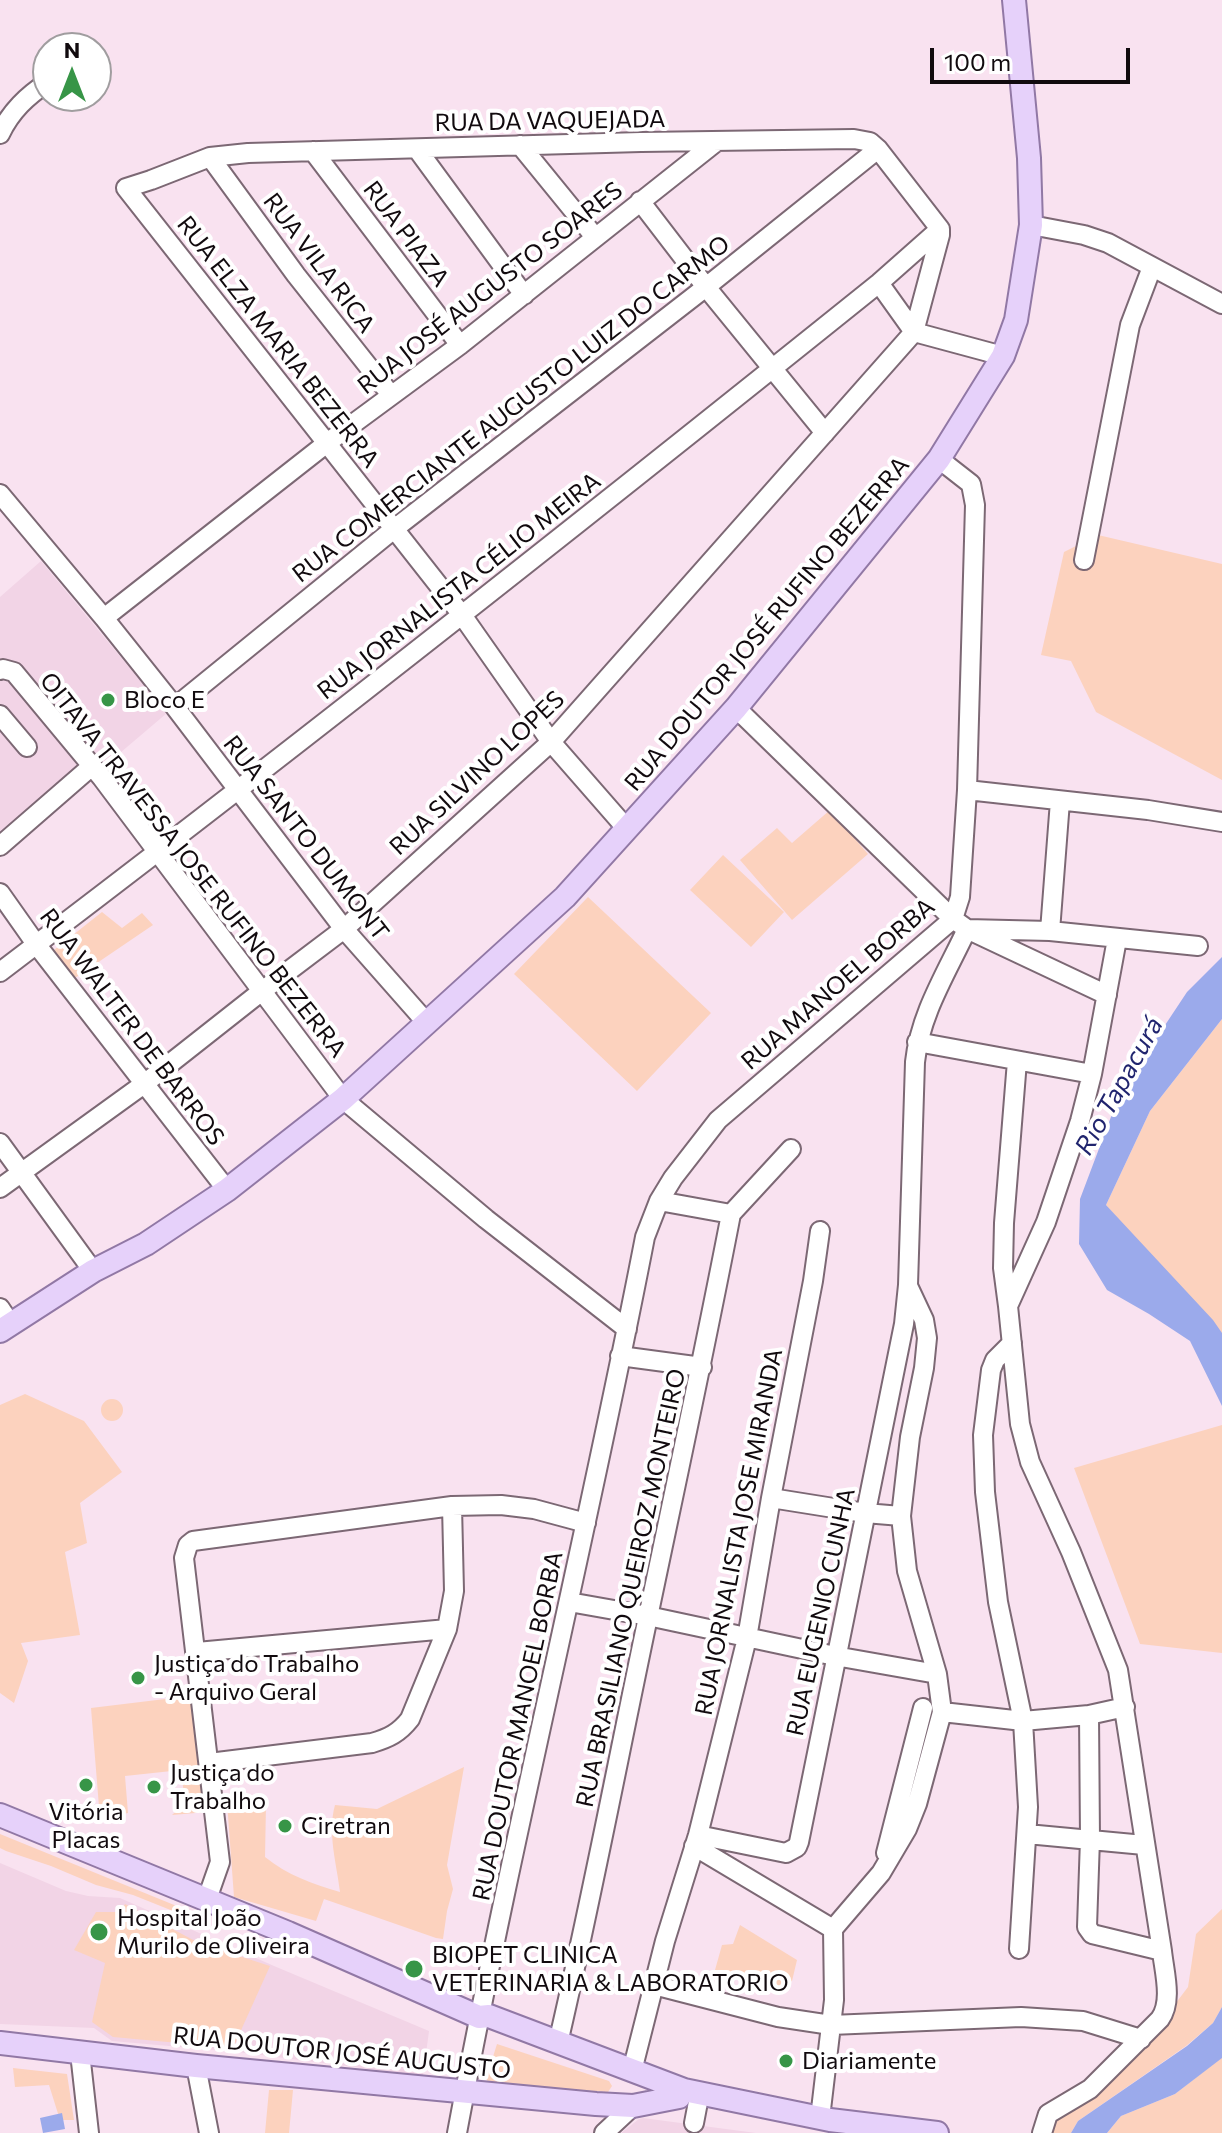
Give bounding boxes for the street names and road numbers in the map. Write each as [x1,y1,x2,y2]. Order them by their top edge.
street label: RUA DA VAQUEJADA [434,105,666,137]
street label: RUA JOSÉ AUGUSTO SOARES [352,176,628,400]
street label: RUA PIAZA [357,176,455,292]
street label: RUA VILA RICA [257,187,381,339]
street label: RUA ELZA MARIA BEZERRA [171,211,385,473]
street label: RUA COMERCIANTE AUGUSTO LUIZ DO CARMO [287,229,735,589]
street label: RUA DOUTOR JOSÉ RUFINO BEZERRA [619,451,915,797]
street label: RUA JORNALISTA CÉLIO MEIRA [312,466,606,706]
street label: OITAVA TRAVESSA JOSE RUFINO BEZERRA [34,667,352,1063]
street label: RUA SILVINO LOPES [384,685,570,861]
street label: RUA SANTO DUMONT [217,730,395,946]
street label: RUA MANOEL BORBA [736,892,940,1076]
street label: RUA WALTER DE BARROS [34,903,230,1151]
street label: RUA JORNALISTA JOSE MIRANDA [689,1346,789,1718]
street label: RUA BRASILIANO QUEIROZ MONTEIRO [570,1366,692,1810]
street label: RUA EUGENIO CUNHA [781,1485,861,1739]
street label: RUA DOUTOR MANOEL BORBA [467,1549,569,1903]
street label: RUA DOUTOR JOSÉ AUGUSTO [172,2021,512,2085]

